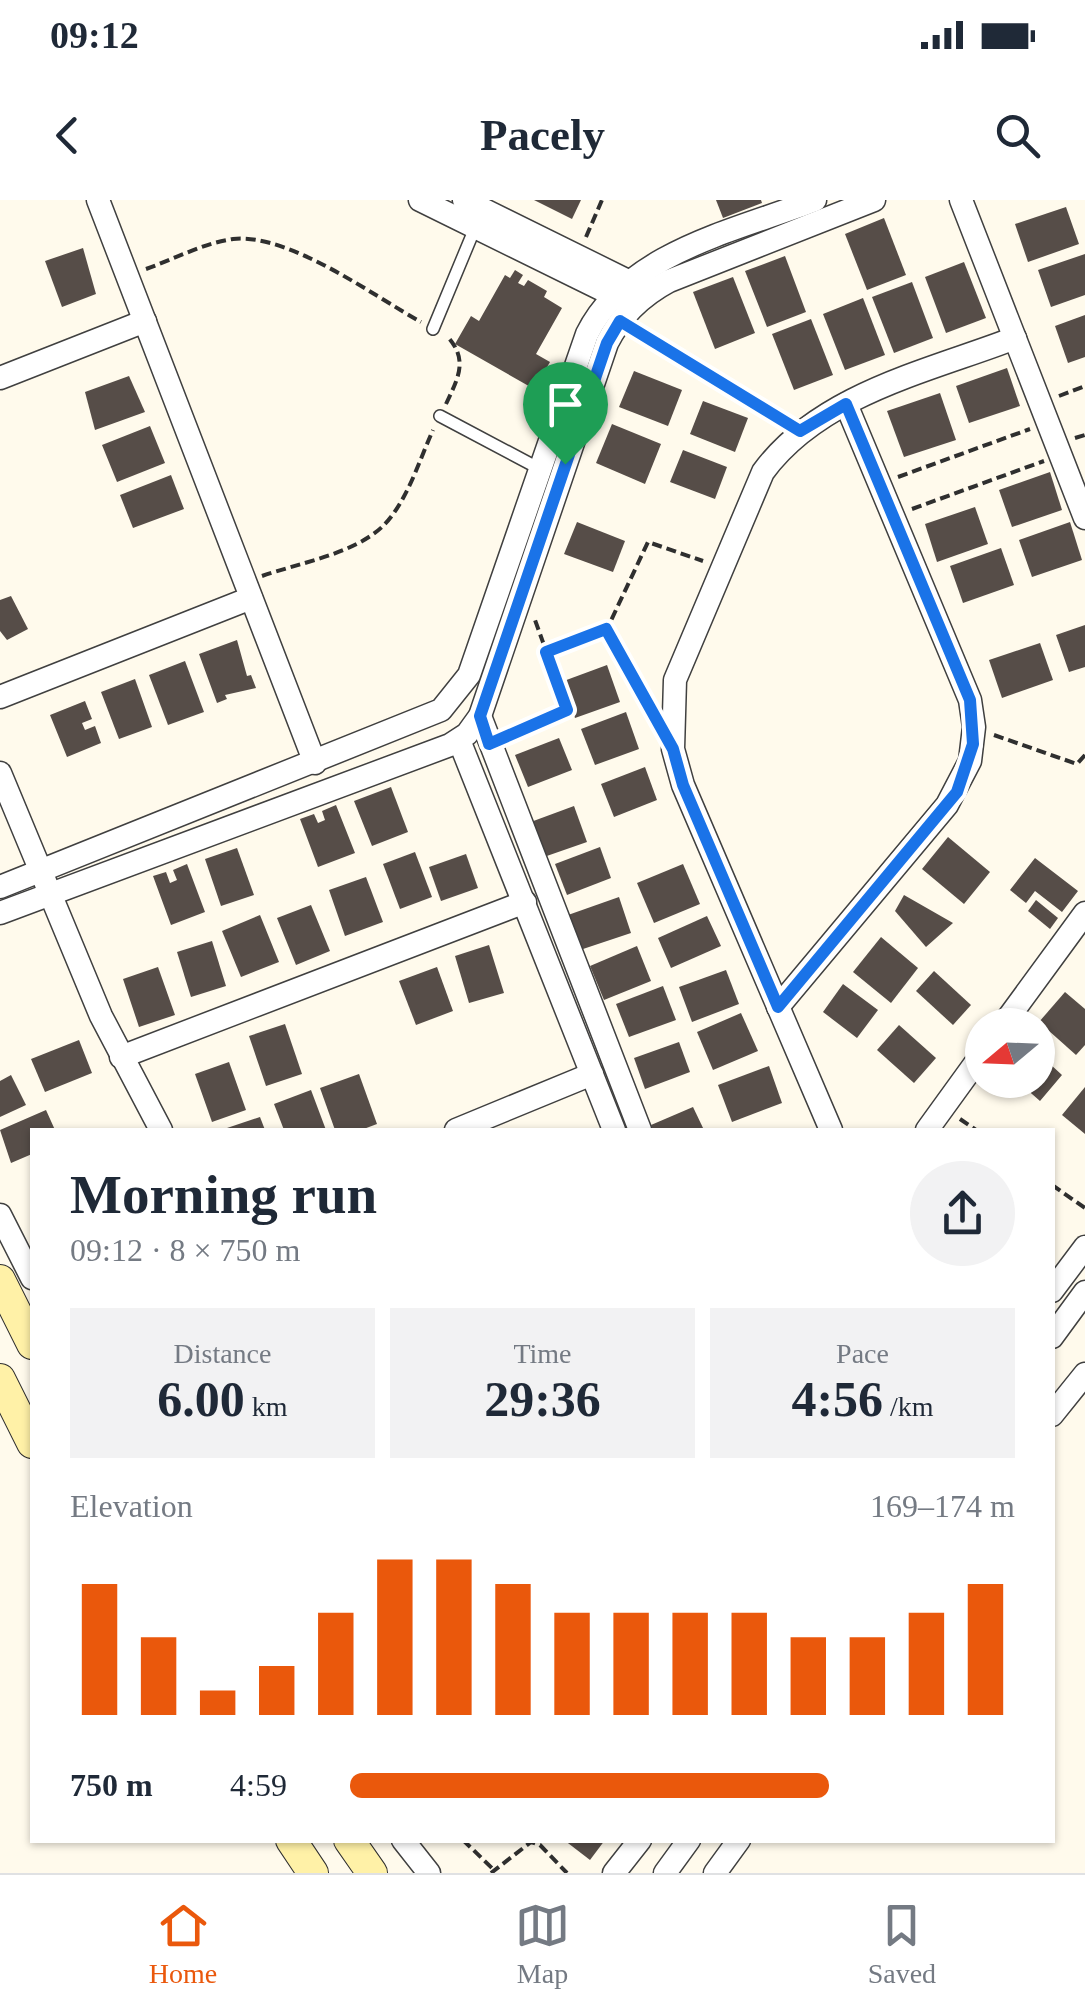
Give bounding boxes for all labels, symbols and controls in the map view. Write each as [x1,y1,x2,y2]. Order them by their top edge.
text: 09:12 [50,14,139,56]
icon: back [40,108,95,163]
icon: search [990,108,1045,163]
text: Pacely [480,110,605,160]
pin [523,362,608,465]
icon: arrive [538,377,593,432]
north arrow [965,1008,1055,1098]
map controls [965,1008,1055,1098]
button: share [910,1161,1015,1266]
text: Morning run [70,1164,377,1225]
text: 09:12 · 8 × 750 m [70,1232,300,1268]
text: Distance [174,1338,271,1369]
text: Time [513,1338,572,1369]
text: Pace [836,1338,889,1369]
text: 6.00 [157,1371,245,1427]
text: 29:36 [484,1371,601,1427]
text: 4:56 [791,1371,883,1427]
text: km [245,1391,288,1422]
text: /km [883,1391,934,1422]
text: Elevation [70,1488,193,1524]
text: 169–174 m [870,1488,1015,1524]
text: 750 m [70,1767,153,1803]
text: 4:59 [230,1767,287,1803]
tab: Home [149,1898,217,1990]
tab: Map [515,1898,570,1990]
tab: Saved [868,1898,936,1990]

